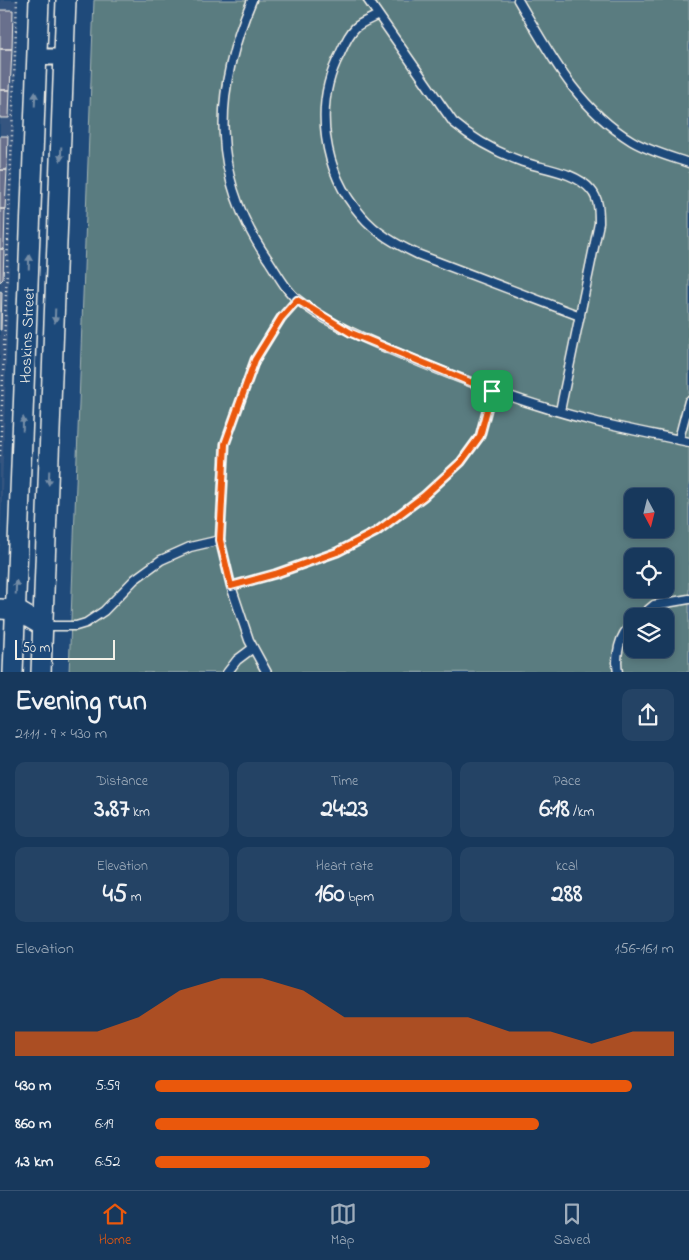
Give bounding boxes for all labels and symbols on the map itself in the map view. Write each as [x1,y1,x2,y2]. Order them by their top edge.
one-way arrow [31,91,39,107]
one-way arrow [56,146,64,162]
one-way arrow [25,254,33,270]
street label: Hoskins Street [14,286,42,384]
one-way arrow [50,308,58,324]
pin [471,370,513,412]
one-way arrow [19,416,27,432]
one-way arrow [44,471,52,487]
north arrow [624,488,674,538]
one-way arrow [13,578,21,594]
scale bar [15,638,115,661]

